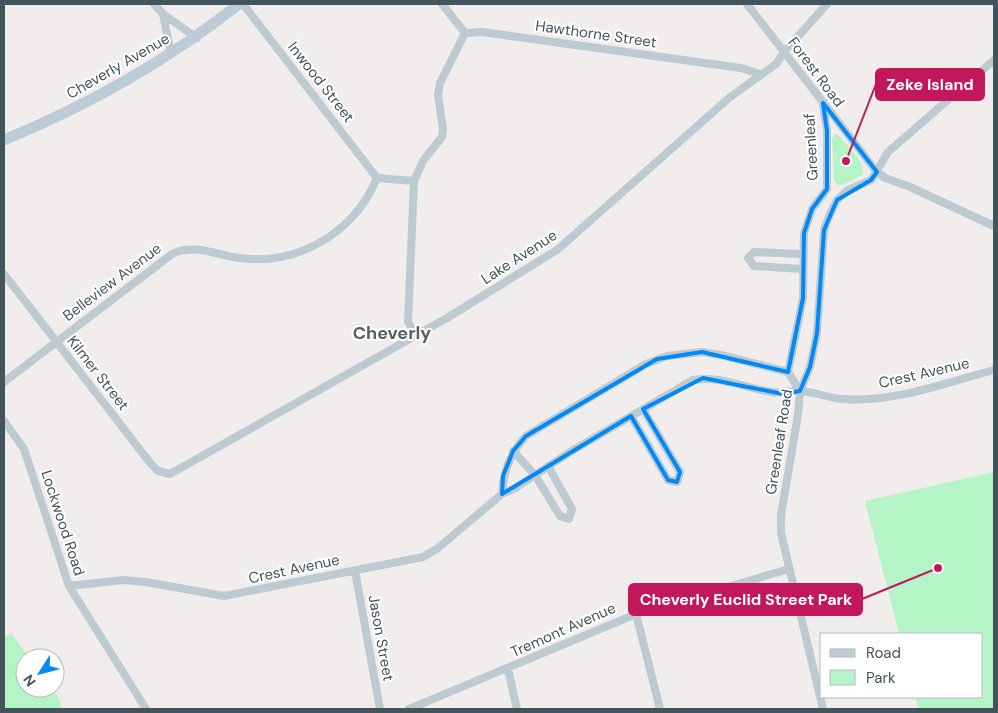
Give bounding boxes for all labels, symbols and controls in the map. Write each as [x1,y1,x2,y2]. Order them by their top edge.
street label: Hawthorne Street [534,16,658,52]
street label: Cheverly Avenue [63,28,173,104]
street label: Forest Road [783,33,849,111]
street label: Inwood Street [283,38,359,126]
callout: Zeke Island [876,69,984,100]
text: Zeke Island [886,74,974,95]
street label: Greenleaf [799,113,823,181]
street label: Lake Avenue [477,225,561,289]
street label: Belleview Avenue [59,238,165,326]
district label: Cheverly [353,321,431,345]
street label: Kilmer Street [63,332,134,415]
street label: Crest Avenue [877,353,971,393]
street label: Greenleaf Road [761,388,797,496]
street label: Lockwood Road [37,468,89,578]
street label: Crest Avenue [247,550,341,588]
callout: Cheverly Euclid Street Park [629,584,862,615]
text: Cheverly Euclid Street Park [640,589,853,610]
street label: Jason Street [364,593,398,683]
street label: Tremont Avenue [507,598,619,662]
legend [820,633,983,698]
text: Road [866,643,901,663]
north arrow [15,648,65,698]
text: Park [866,668,896,688]
text: N [19,671,40,690]

